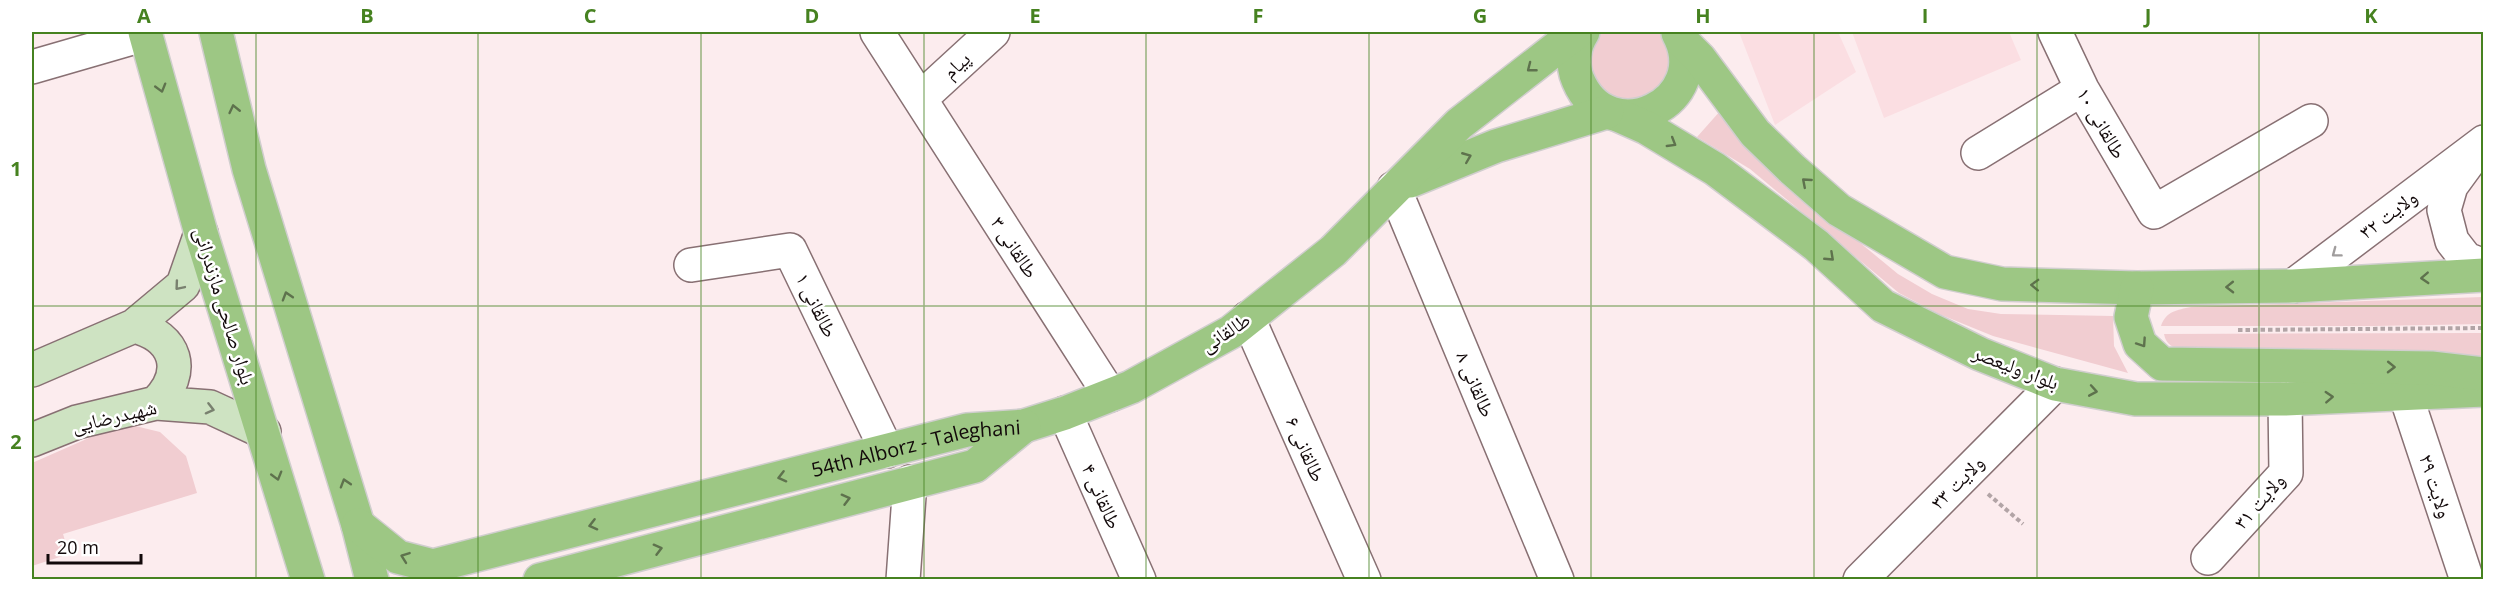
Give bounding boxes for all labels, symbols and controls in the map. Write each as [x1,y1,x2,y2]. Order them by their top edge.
text: A [137,2,151,29]
text: B [360,2,374,29]
text: C [584,2,597,29]
text: D [805,2,819,29]
text: E [1029,2,1041,29]
text: F [1253,2,1263,29]
text: G [1473,2,1487,29]
text: H [1695,2,1711,29]
text: I [1922,2,1928,29]
text: J [2143,2,2151,29]
text: K [2364,2,2378,29]
street label: پیام [936,45,977,85]
one-way arrow [1527,61,1538,72]
one-way arrow [153,83,166,93]
street label: طالقانی ۱۰ [2071,83,2133,163]
one-way arrow [229,104,242,114]
one-way arrow [1666,135,1676,147]
one-way arrow [1461,152,1472,164]
text: 1 [10,155,22,182]
one-way arrow [1802,178,1813,189]
street label: ولایت ۳۲ [2353,183,2423,245]
street label: طالقانی ۳ [985,211,1045,283]
street label: بلوار صالحی مازندرانی [188,224,262,388]
one-way arrow [2332,246,2343,257]
one-way arrow [1823,250,1833,261]
street label: طالقانی ۱ [790,268,844,342]
one-way arrow [2421,272,2430,285]
one-way arrow [175,279,186,290]
one-way arrow [2031,279,2040,291]
one-way arrow [2226,280,2235,293]
one-way arrow [282,291,295,302]
street label: طالقانی [1195,306,1255,358]
one-way arrow [2135,336,2146,347]
street label: بلوار ولیعصر [1968,338,2063,396]
street label: طالقانی ۸ [1450,347,1502,421]
one-way arrow [2386,361,2395,373]
one-way arrow [2087,384,2097,397]
one-way arrow [2325,390,2334,403]
street label: شهیدرضایی [69,393,159,439]
one-way arrow [205,401,215,414]
street label: طالقانی ۶ [1280,412,1332,486]
street label: 54th Alborz - Taleghani [808,413,1021,483]
text: 2 [10,428,22,455]
street label: ولایت ٣۳ [1924,449,1990,515]
street label: ولایت ٢٩ [2413,450,2459,522]
street label: طالقانی ۴ [1076,459,1128,533]
street label: ولایت ۳۱ [2227,467,2291,535]
one-way arrow [270,470,282,481]
one-way arrow [777,470,787,483]
one-way arrow [340,478,352,489]
one-way arrow [841,494,851,507]
one-way arrow [588,518,598,531]
scale bar [48,527,141,565]
text: 20 m [57,535,99,559]
one-way arrow [653,543,663,556]
one-way arrow [400,552,410,565]

